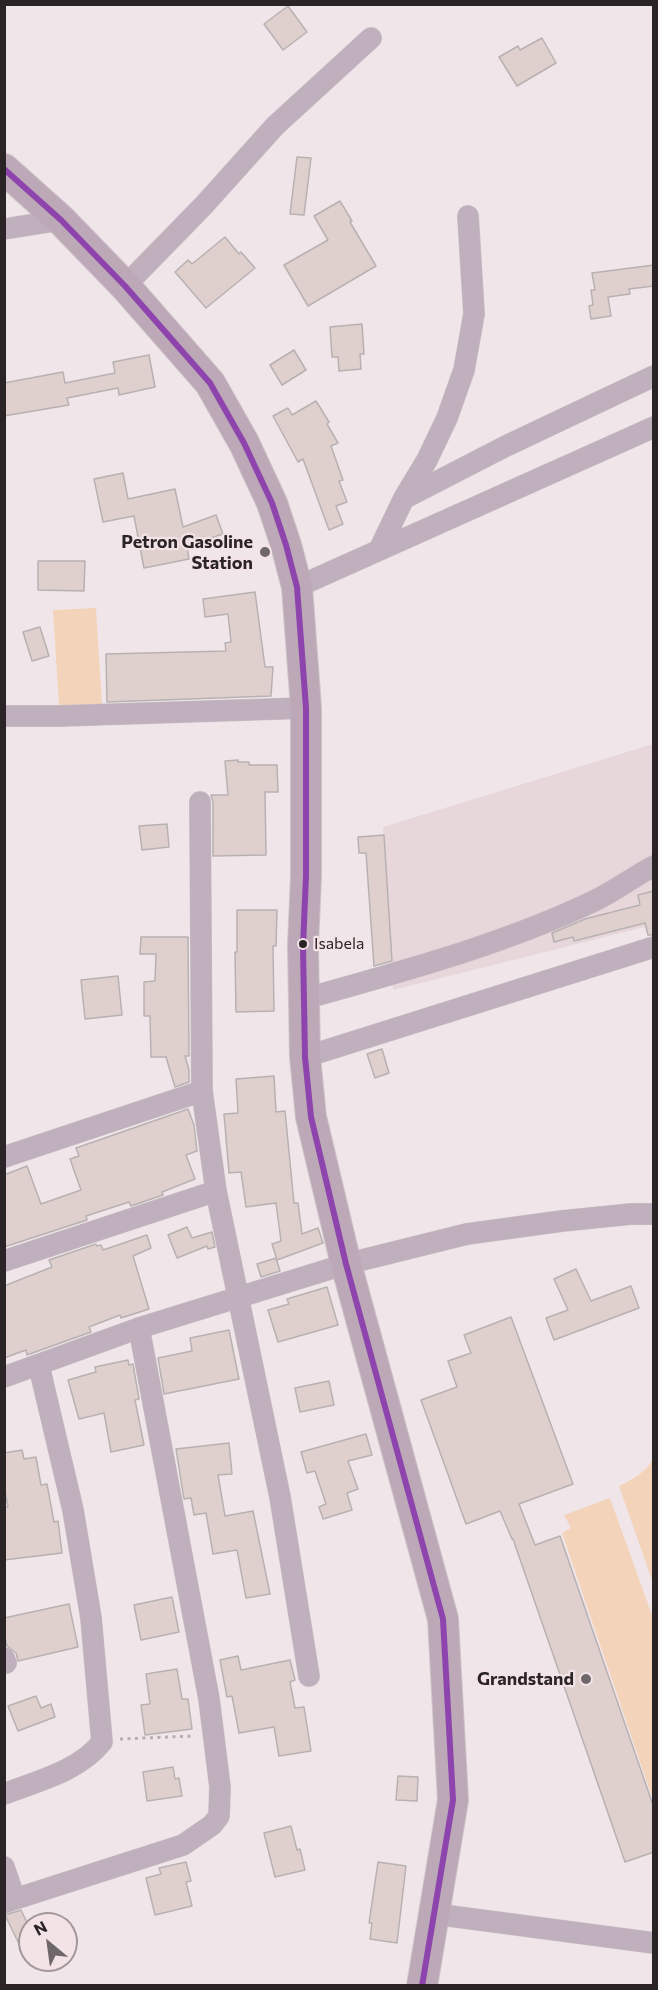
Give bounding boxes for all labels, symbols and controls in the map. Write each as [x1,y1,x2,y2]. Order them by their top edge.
place label: Petron Gasoline Station [121,531,253,574]
marker: Petron Gasoline Station [258,545,272,559]
place label: Isabela [314,934,364,954]
marker: Isabela [297,938,309,950]
place label: Grandstand [477,1668,574,1690]
marker: Grandstand [579,1672,593,1686]
north arrow [18,1912,78,1972]
text: N [30,1916,50,1939]

